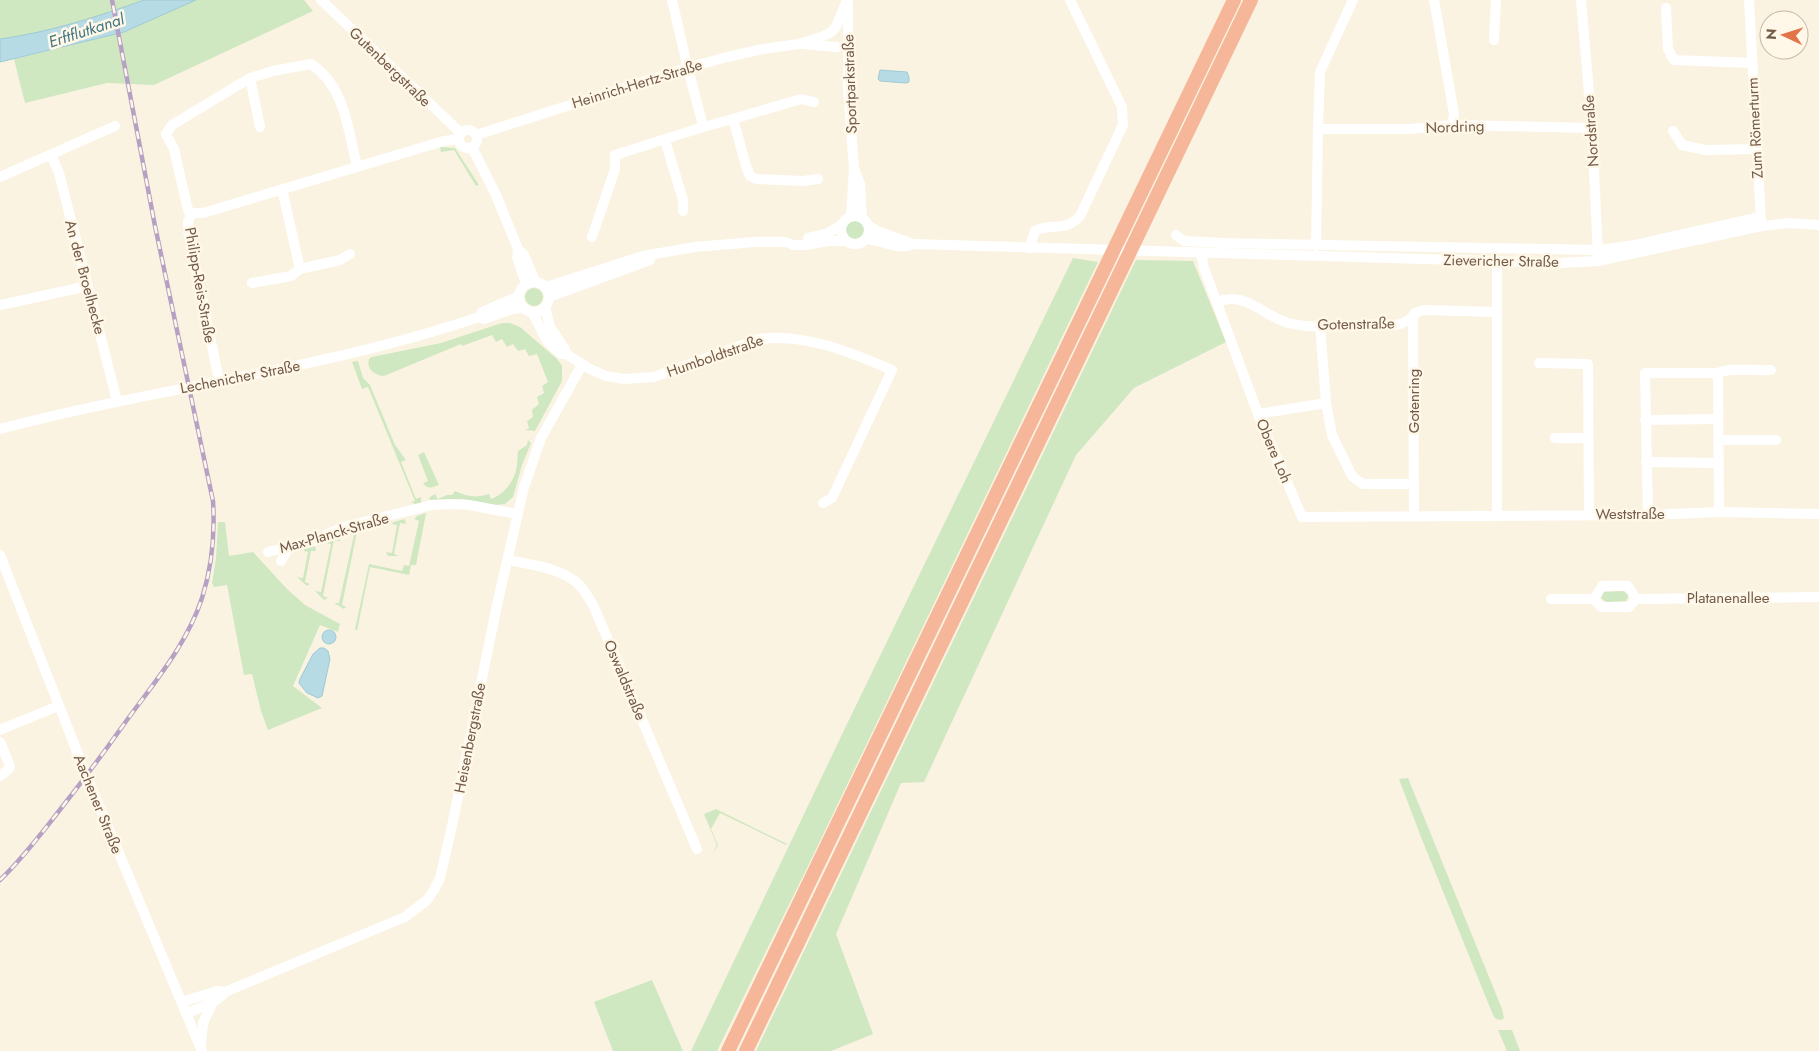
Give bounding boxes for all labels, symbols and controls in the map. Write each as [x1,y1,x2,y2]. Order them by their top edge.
water label: Erftflutkanal [45,7,128,53]
north arrow [1759,10,1809,60]
street label: Gutenbergstraße [344,22,436,112]
text: N [1761,28,1781,40]
street label: Sportparkstraße [837,34,863,134]
street label: Heinrich-Hertz-Straße [569,54,705,114]
street label: Zum Römerturm [1741,77,1769,179]
street label: Nordstraße [1578,94,1604,168]
street label: Nordring [1425,115,1485,139]
street label: An der Broelhecke [59,217,111,337]
street label: Philipp-Reis-Straße [179,225,221,345]
street label: Zievericher Straße [1443,249,1559,273]
street label: Gotenstraße [1317,312,1395,336]
street label: Humboldtstraße [664,329,767,383]
street label: Lechenicher Straße [178,355,302,399]
street label: Gotenring [1403,369,1425,433]
street label: Obere Loh [1251,415,1297,487]
street label: Weststraße [1595,503,1665,525]
street label: Max-Planck-Straße [277,507,392,559]
street label: Platanenallee [1687,587,1770,609]
street label: Oswaldstraße [598,636,652,724]
street label: Heisenbergstraße [449,681,492,795]
street label: Aachener Straße [68,751,128,857]

